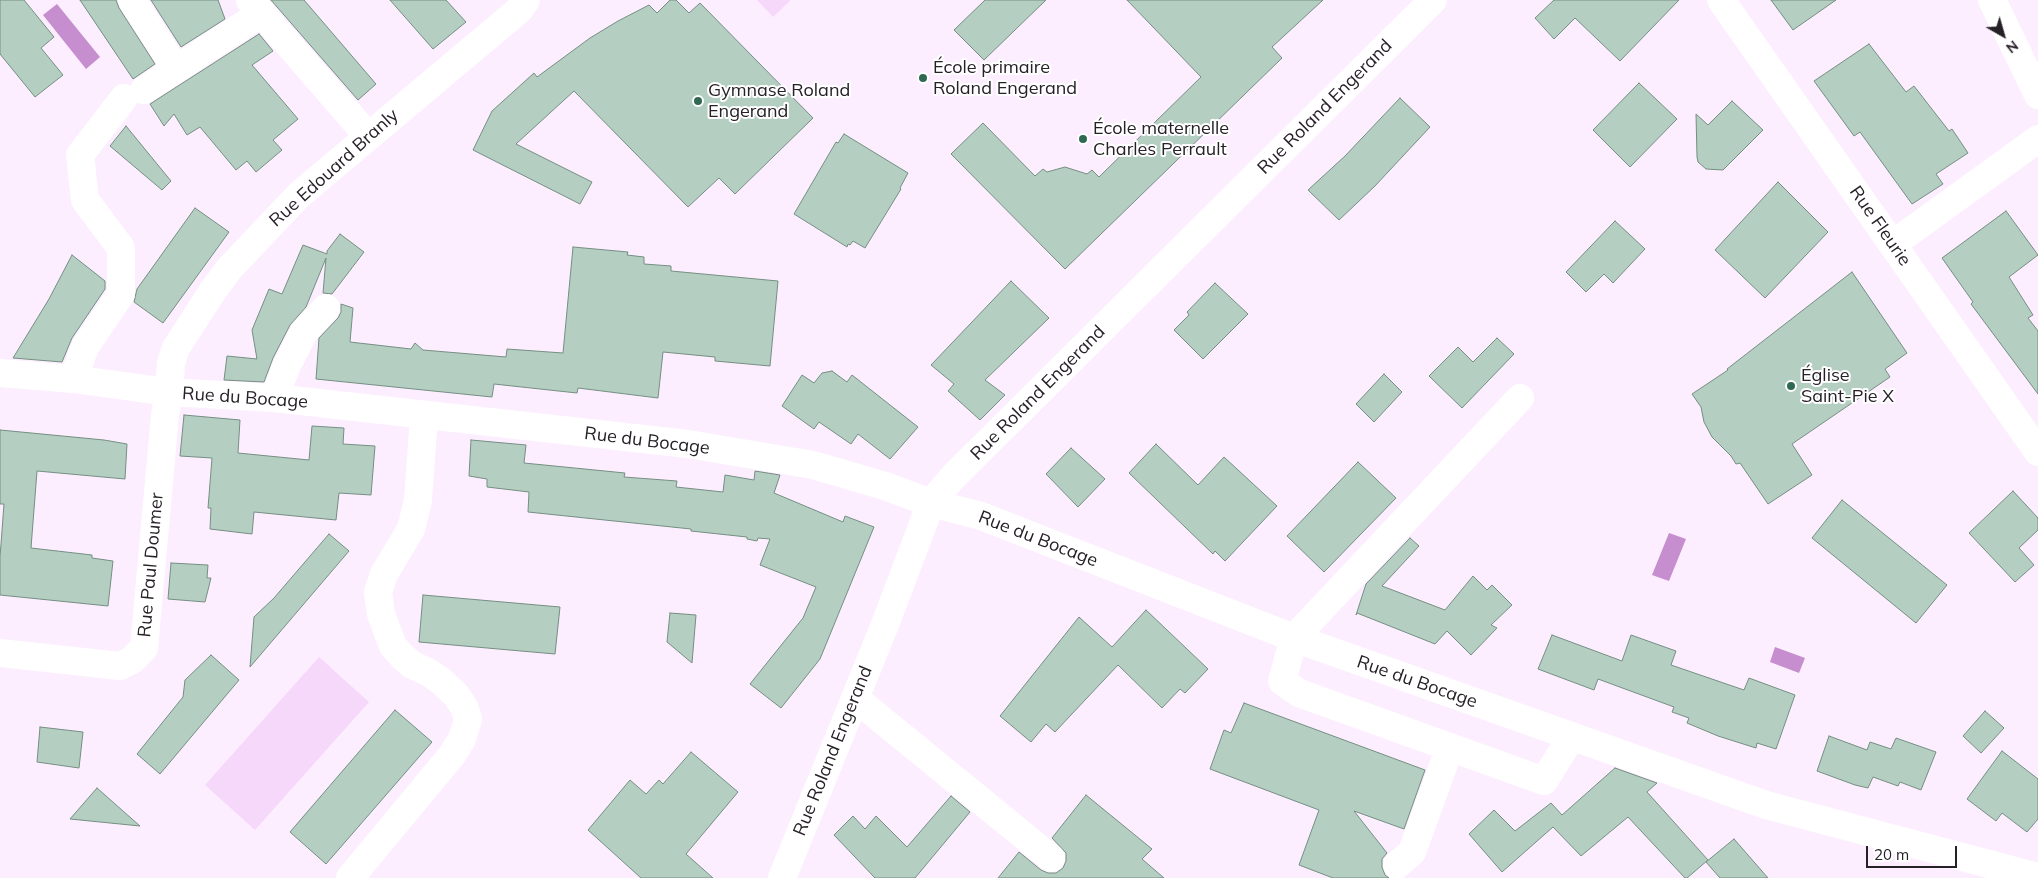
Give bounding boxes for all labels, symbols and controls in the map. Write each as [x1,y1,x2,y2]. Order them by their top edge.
north arrow [1978,10,2028,60]
street label: Rue Roland Engerand [1253,35,1397,179]
text: N [2003,36,2022,57]
place label: École primaire Roland Engerand [933,57,1077,100]
marker: École primaire Roland Engerand [917,72,929,84]
place label: Gymnase Roland Engerand [708,80,850,122]
marker: Gymnase Roland Engerand [692,95,704,107]
street label: Rue Edouard Branly [265,104,403,232]
place label: École maternelle Charles Perrault [1093,118,1229,160]
marker: École maternelle Charles Perrault [1077,133,1089,145]
street label: Rue Fleurie [1845,182,1915,270]
street label: Rue Roland Engerand [966,321,1110,465]
place label: Église Saint-Pie X [1801,365,1894,408]
marker: Église Saint-Pie X [1785,380,1797,392]
street label: Rue du Bocage [181,383,309,413]
street label: Rue du Bocage [583,423,711,459]
street label: Rue Paul Doumer [134,492,168,638]
street label: Rue du Bocage [975,506,1101,572]
street label: Rue du Bocage [1354,651,1480,713]
street label: Rue Roland Engerand [789,663,877,839]
scale bar [1868,836,1959,868]
text: 20 m [1874,845,1909,864]

